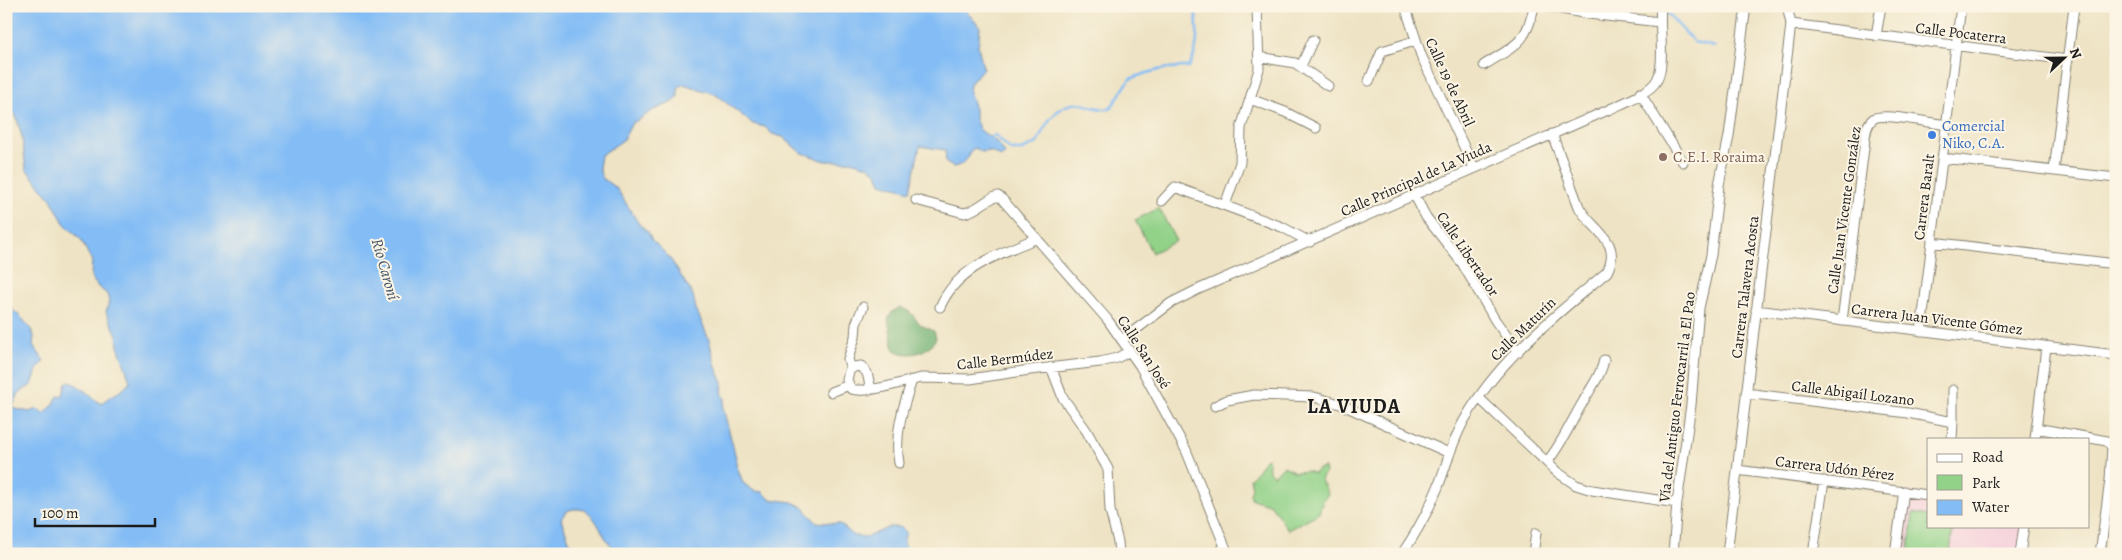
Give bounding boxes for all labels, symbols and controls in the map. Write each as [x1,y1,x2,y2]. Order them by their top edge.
street label: Calle Pocaterra [1914,17,2008,49]
north arrow [2040,32,2090,82]
street label: Calle 19 de Abril [1421,34,1479,130]
text: N [2065,45,2086,62]
place label: Comercial Niko, C.A. [1942,116,2005,153]
street label: Calle Juan Vicente González [1822,125,1866,295]
marker: Comercial Niko, C.A. [1926,129,1938,141]
street label: Calle Principal de La Viuda [1337,137,1495,221]
place label: C.E.I. Roraima [1673,147,1765,167]
marker: C.E.I. Roraima [1657,151,1669,163]
street label: Carrera Baralt [1909,152,1939,241]
street label: Calle Libertador [1432,208,1504,301]
street label: Carrera Talavera Acosta [1726,215,1764,359]
water label: Río Caroní [366,236,405,303]
street label: Vía del Antiguo Ferrocarril a El Pao [1654,291,1700,504]
street label: Calle Maturín [1486,293,1560,365]
street label: Carrera Juan Vicente Gómez [1850,299,2024,339]
street label: Calle San José [1113,311,1175,393]
street label: Calle Bermúdez [956,343,1054,375]
street label: Calle Abigaíl Lozano [1790,376,1916,410]
district label: LA VIUDA [1307,393,1401,420]
legend [1927,438,2090,528]
text: Road [1972,447,2004,467]
street label: Carrera Udón Pérez [1774,451,1896,485]
text: Park [1972,473,2001,493]
scale bar [35,495,155,527]
text: Water [1971,497,2009,517]
text: 100 m [42,503,79,523]

